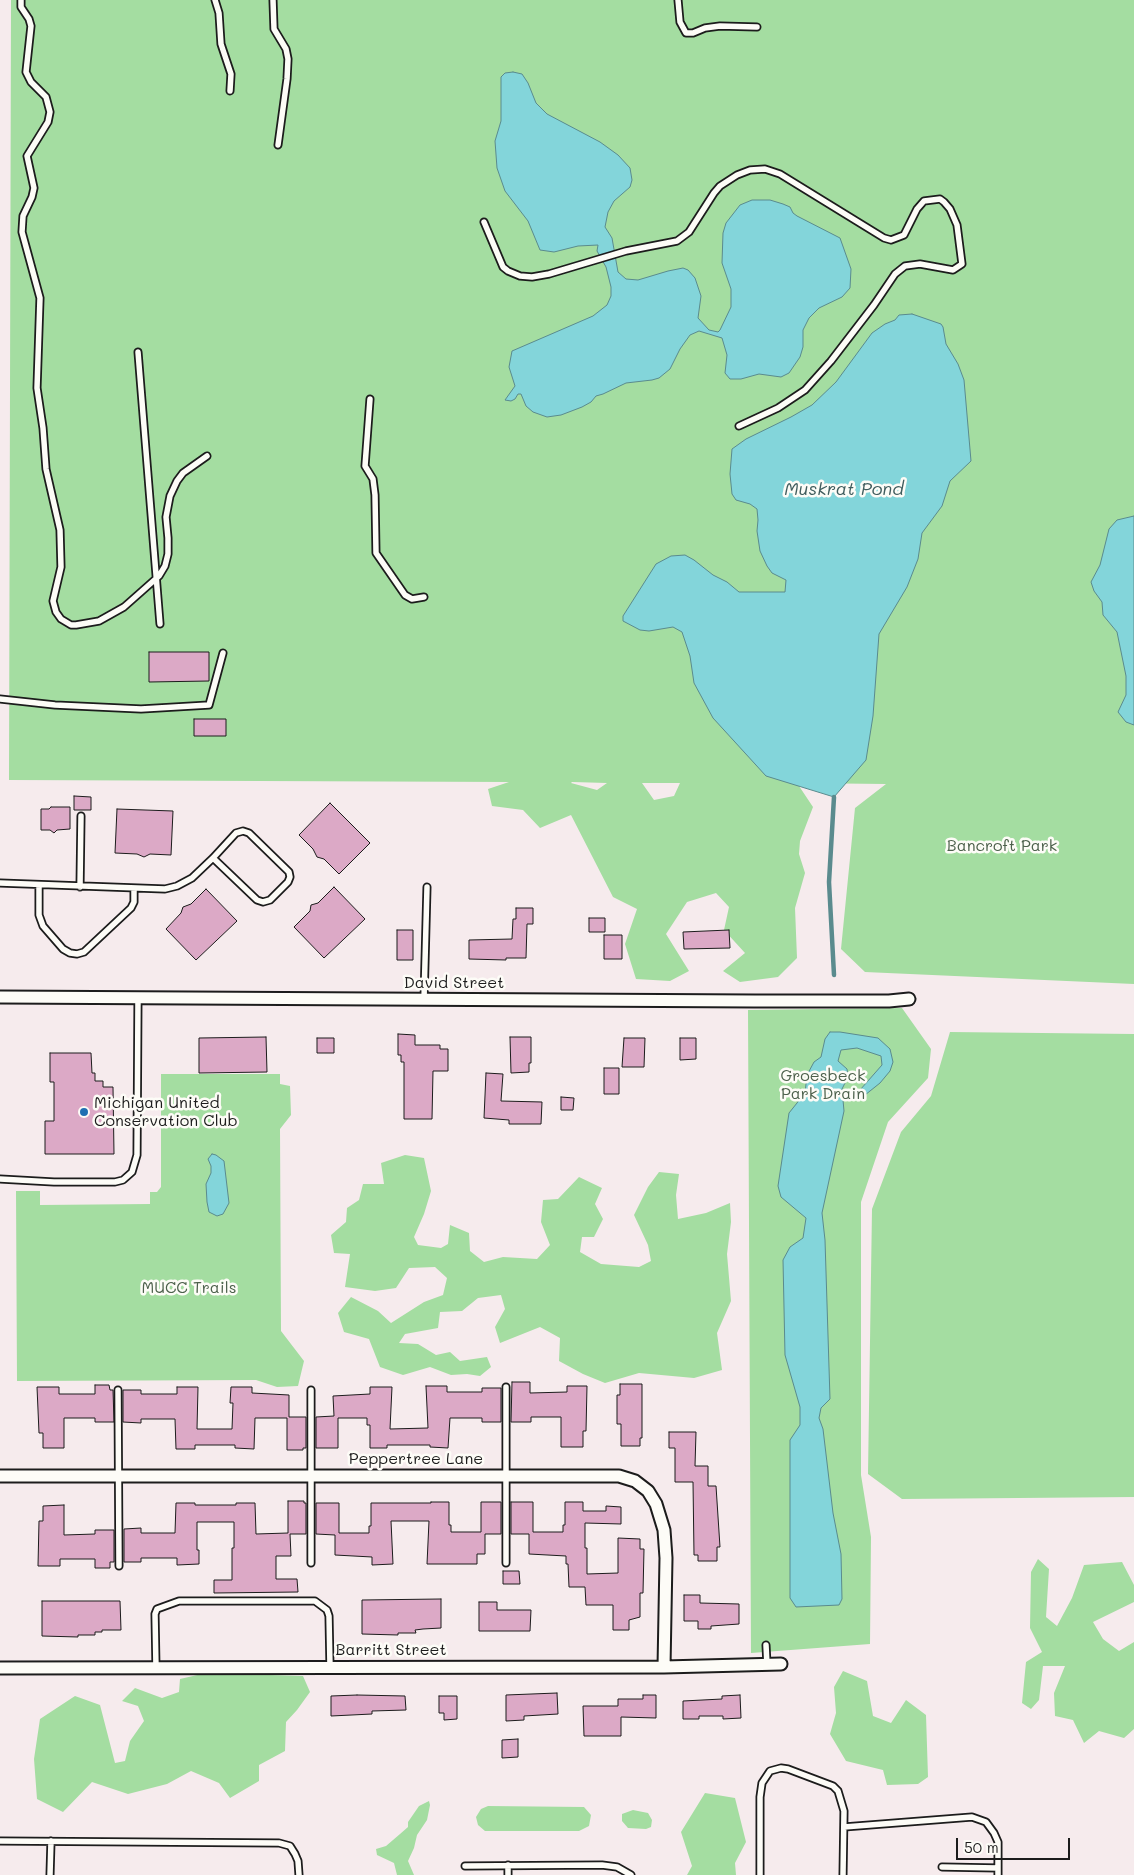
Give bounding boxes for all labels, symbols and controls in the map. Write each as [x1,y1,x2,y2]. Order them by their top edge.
water label: Muskrat Pond [784,478,904,500]
park label: Bancroft Park [947,836,1057,856]
street label: David Street [404,973,504,993]
park label: Groesbeck Park Drain [780,1066,866,1104]
place label: Michigan United Conservation Club [94,1093,238,1131]
marker: Michigan United Conservation Club [78,1106,90,1118]
park label: MUCC Trails [142,1278,236,1298]
street label: Peppertree Lane [349,1449,483,1469]
street label: Barritt Street [336,1640,446,1660]
scale bar [959,1828,1073,1860]
text: 50 m [964,1837,999,1857]

